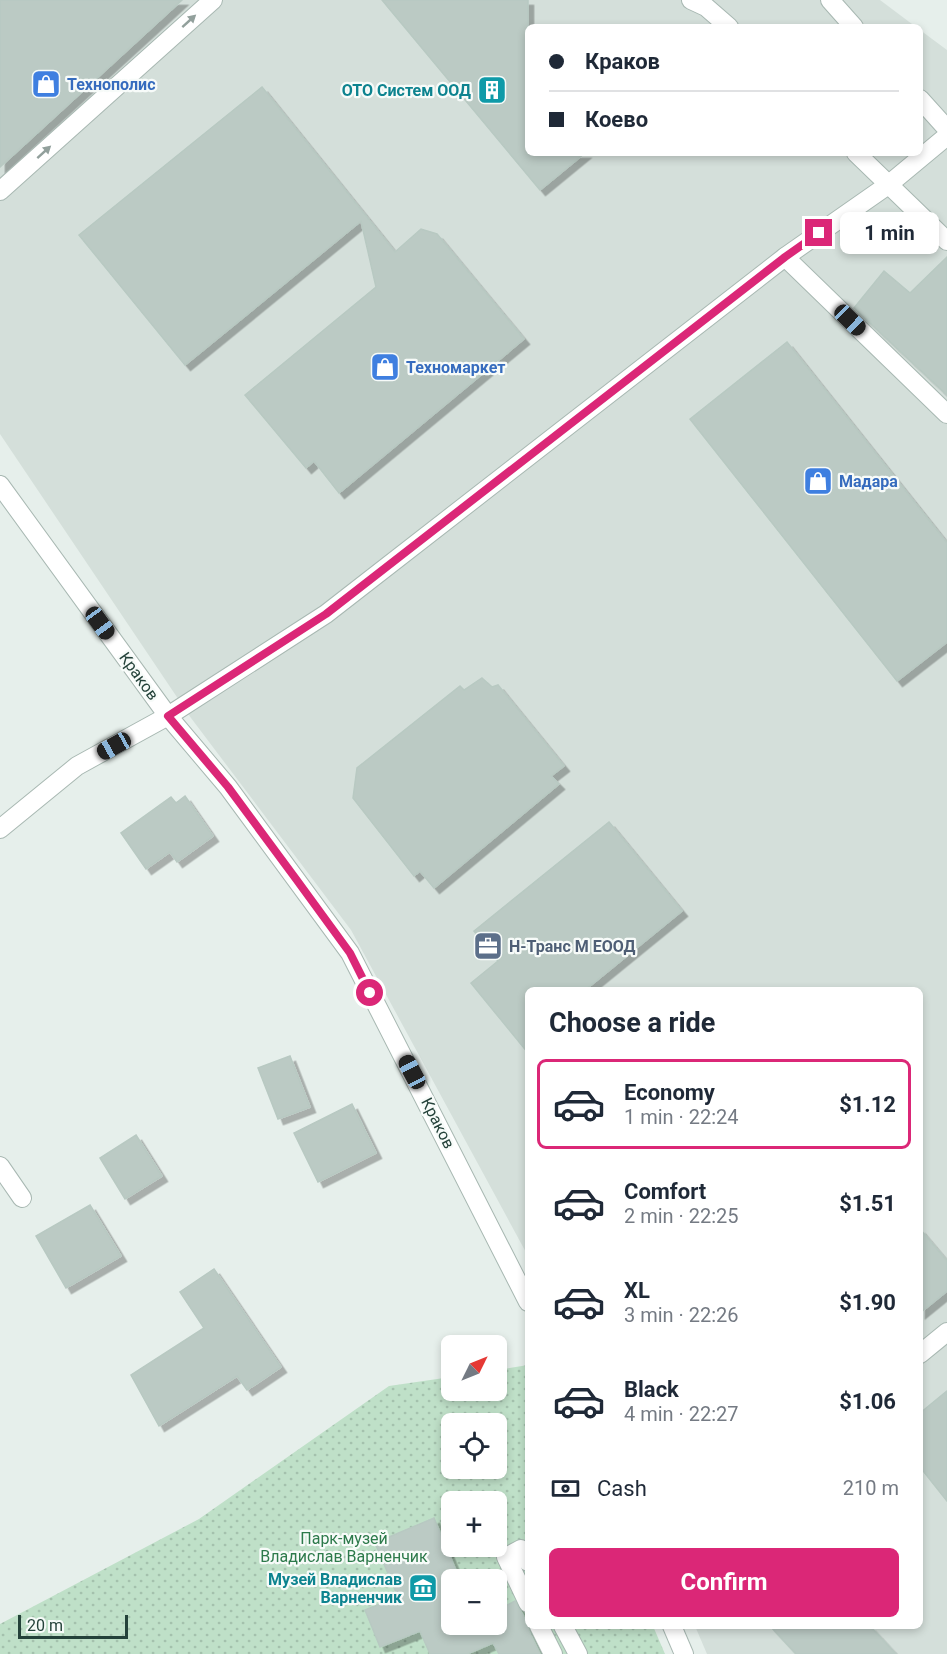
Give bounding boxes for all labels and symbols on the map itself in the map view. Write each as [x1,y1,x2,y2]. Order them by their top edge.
one-way arrow [181,15,196,28]
shop icon: Технополис [30,68,62,100]
building icon: ОТО Систем ООД [476,74,508,106]
place label: Технополис [67,75,156,94]
place label: ОТО Систем ООД [342,81,471,100]
one-way arrow [36,145,51,159]
callout: 1 min [840,212,939,254]
route end [805,219,832,246]
car [831,301,869,339]
shop icon: Техномаркет [369,351,401,383]
place label: Техномаркет [406,358,505,377]
shop icon: Мадара [802,465,834,497]
place label: Мадара [839,472,898,491]
car [82,603,118,643]
street label: Краков [115,648,163,704]
car [94,729,134,763]
office icon: Н-Транс М ЕООД [472,930,504,962]
place label: Н-Транс М ЕООД [509,937,635,956]
route start [356,979,383,1006]
car [396,1052,428,1092]
street label: Краков [417,1094,459,1152]
north arrow [441,1335,507,1401]
park label: Парк-музей Владислав Варненчик [260,1529,428,1566]
place label: Музей Владислав Варненчик [268,1570,403,1607]
museum icon: Музей Владислав Варненчик [407,1572,439,1604]
scale bar [18,1612,128,1640]

